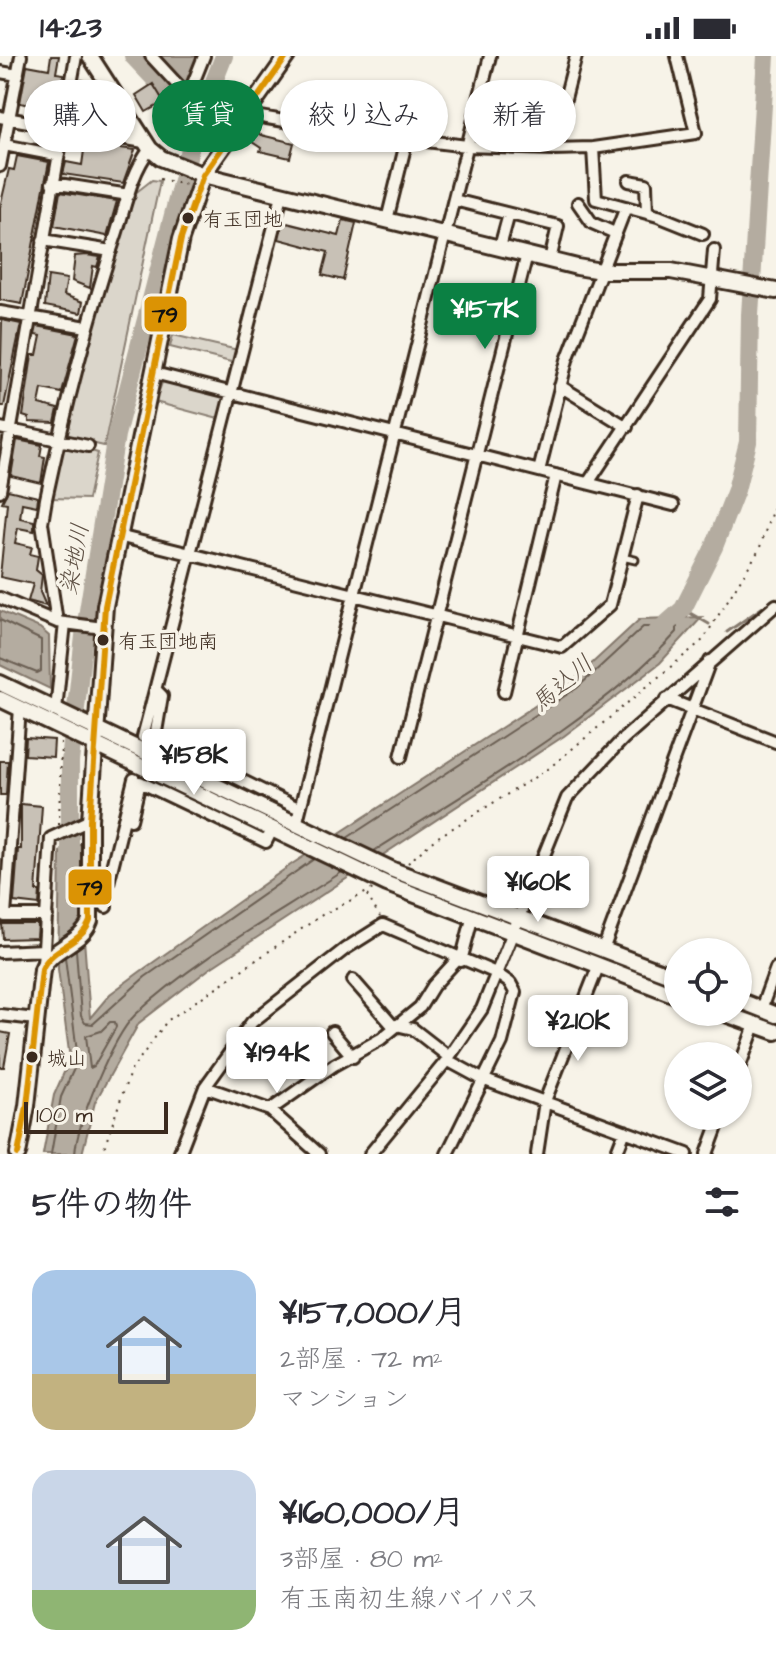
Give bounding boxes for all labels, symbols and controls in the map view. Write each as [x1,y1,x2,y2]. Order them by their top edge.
text: 14:23 [40,7,102,49]
chip: 購入 [24,80,136,152]
chip: 賃貸 [152,80,264,152]
chip: 絞り込み [280,80,448,152]
chip: 新着 [464,80,576,152]
place label: 有玉団地 [203,206,283,234]
marker: 有玉団地 [180,210,196,226]
pin: ¥157K [429,283,541,351]
text: ¥157K [451,291,519,327]
line badge: 79 [143,295,188,333]
text: 79 [151,300,178,331]
water label: 染地川 [52,521,98,598]
place label: 有玉団地南 [118,628,218,656]
marker: 有玉団地南 [95,632,111,648]
water label: 馬込川 [524,647,601,720]
pin: ¥158K [138,729,250,797]
text: ¥158K [160,737,228,773]
pin: ¥160K [482,856,594,924]
text: ¥160K [505,864,571,900]
line badge: 79 [67,868,113,906]
text: 79 [76,873,103,904]
map controls [664,938,752,1130]
button: locate [664,938,752,1026]
pin: ¥210K [522,995,634,1063]
text: ¥210K [546,1003,610,1039]
pin: ¥194K [221,1027,333,1095]
text: ¥194K [244,1035,310,1071]
button: layers [664,1042,752,1130]
place label: 城山 [47,1045,87,1073]
marker: 城山 [24,1049,40,1065]
scale bar [24,1098,168,1134]
text: 100 m [36,1100,93,1131]
icon: filters [700,1180,744,1224]
text: 5件の物件 [32,1181,192,1229]
text: ¥157,000/月 [280,1289,467,1337]
icon: home [96,1302,192,1398]
text: 2部屋 · 72 m² [280,1341,443,1377]
text: マンション [280,1381,409,1417]
text: ¥160,000/月 [280,1489,465,1537]
icon: home [96,1502,192,1598]
text: 3部屋 · 80 m² [280,1541,443,1577]
text: 有玉南初生線バイパス [280,1581,539,1617]

